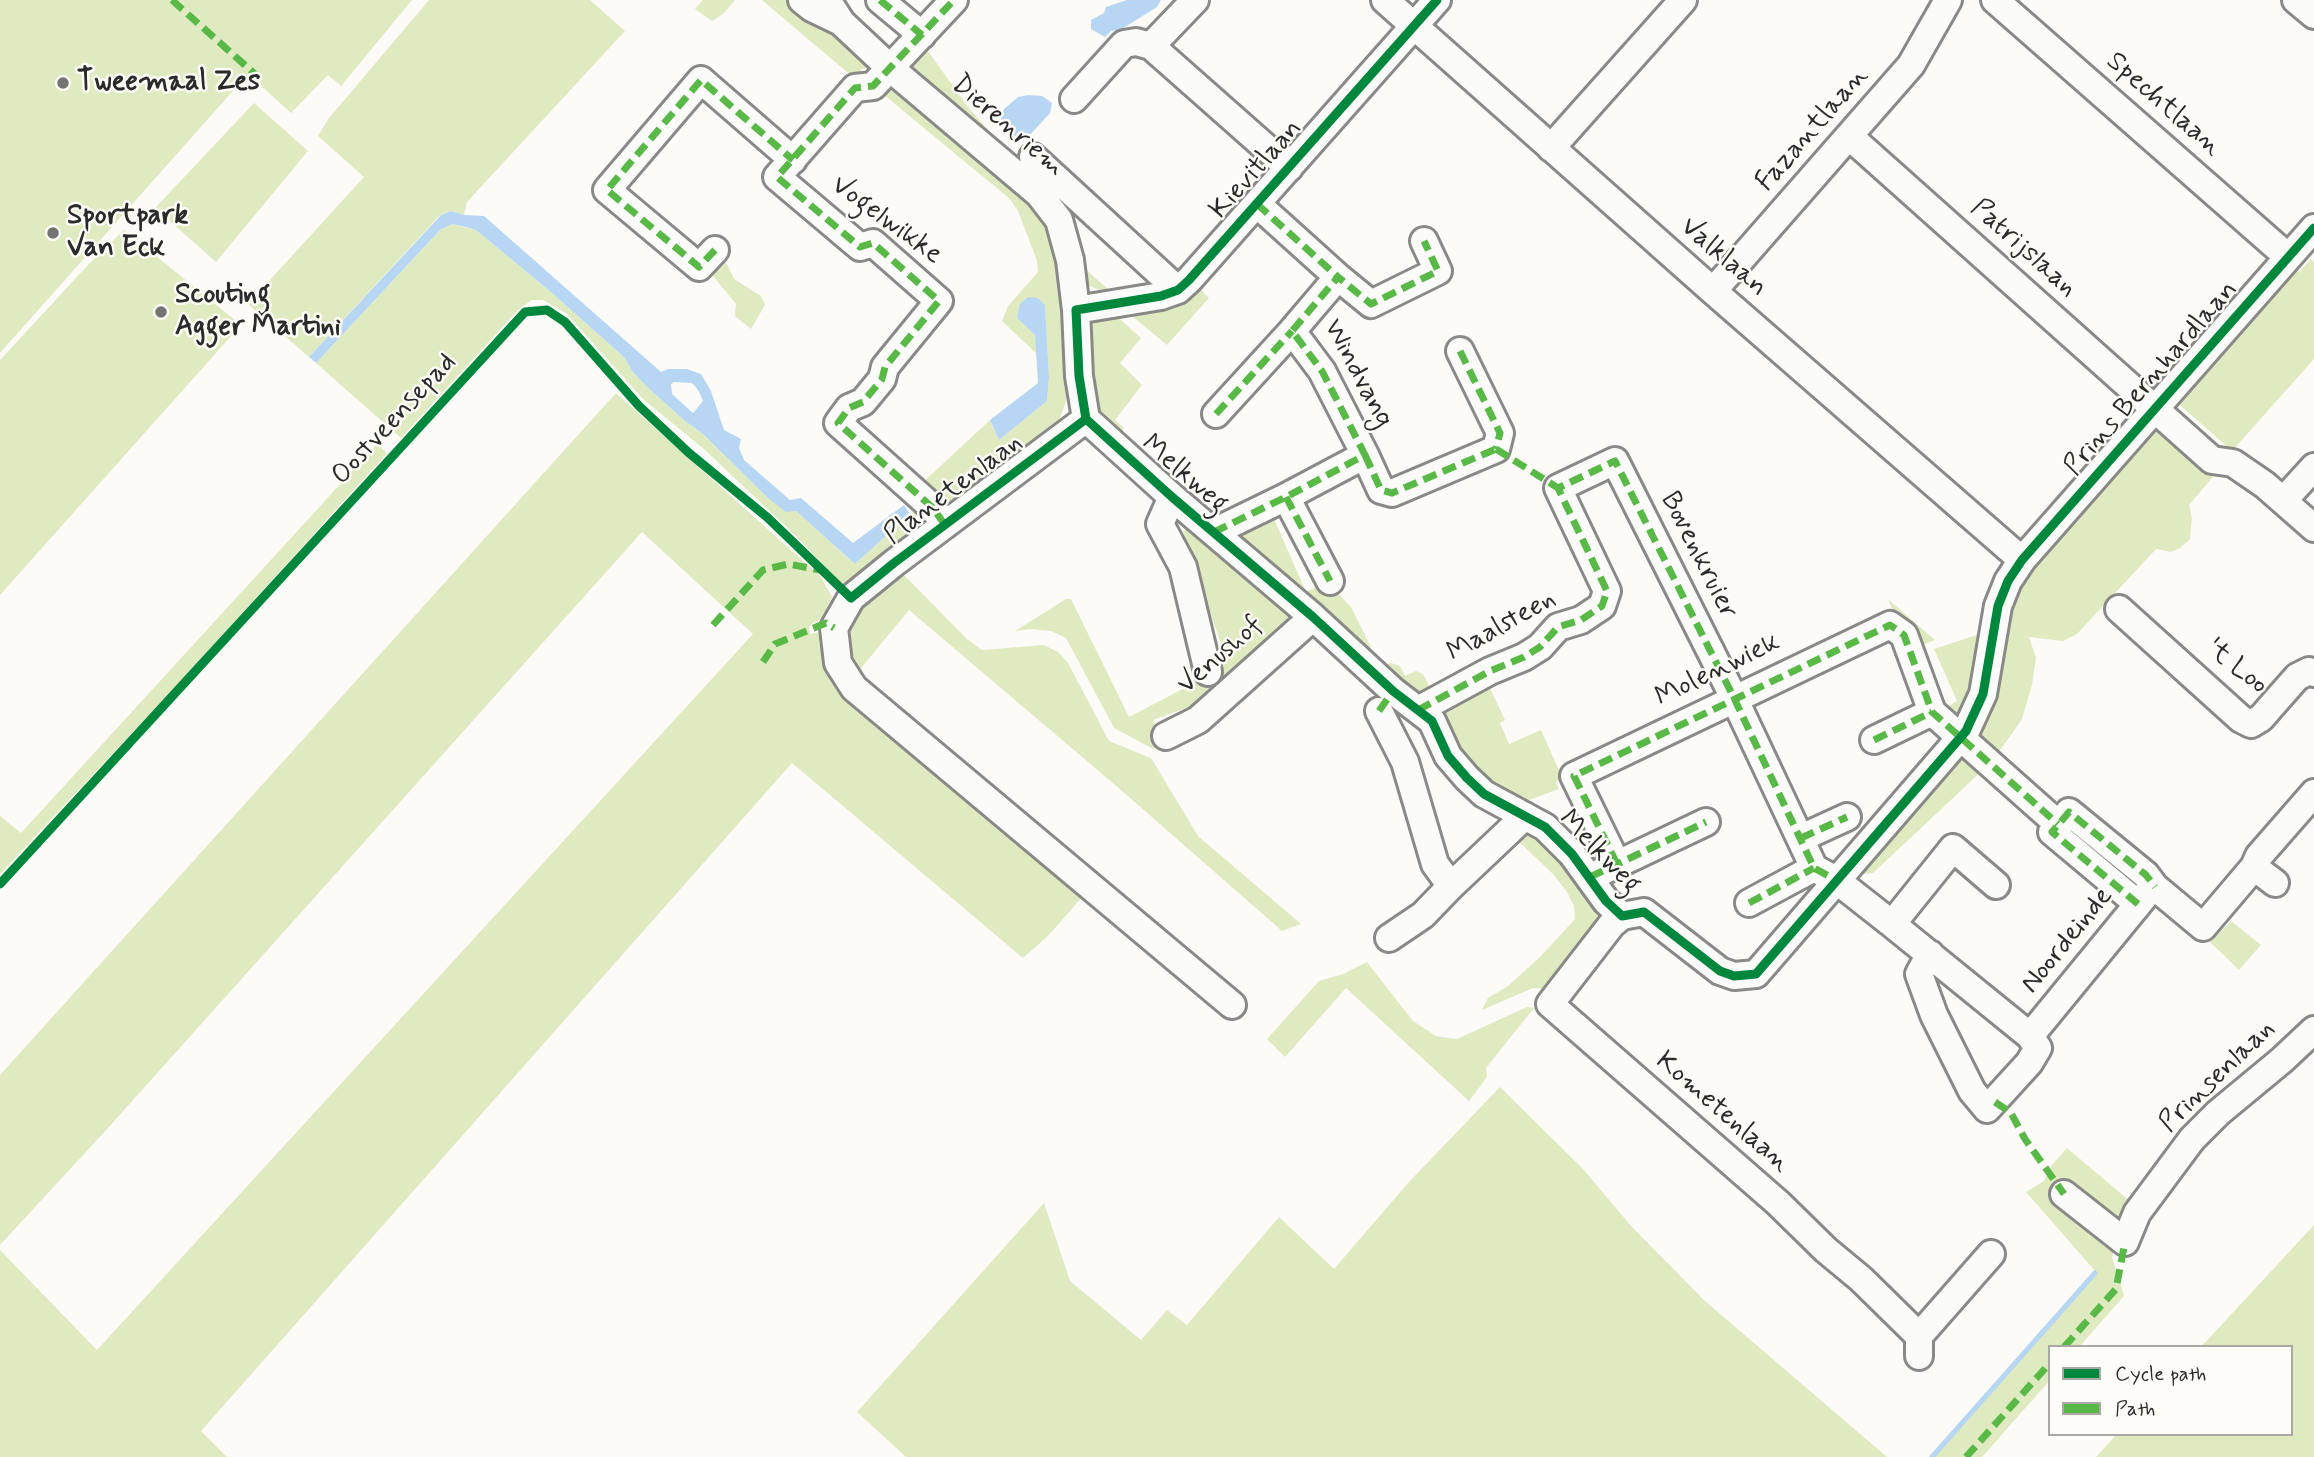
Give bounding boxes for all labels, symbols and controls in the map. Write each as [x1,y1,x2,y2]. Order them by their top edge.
street label: Spechtlaan [2098,46,2228,164]
street label: Fazantlaan [1750,61,1876,199]
place label: Tweemaal Zes [77,66,260,100]
street label: Dierenriem [943,68,1071,186]
marker: Tweemaal Zes [55,75,71,91]
street label: Kievitlaan [1203,113,1311,227]
street label: Vogelwikke [824,169,948,273]
street label: Patrijslaan [1963,192,2083,306]
place label: Sportpark Van Eck [67,200,188,266]
street label: Valklaan [1672,211,1774,305]
marker: Sportpark Van Eck [45,225,61,241]
street label: Prins Bernhardlaan [2058,274,2246,484]
place label: Scouting Agger Martini [175,279,341,345]
marker: Scouting Agger Martini [153,304,169,320]
street label: Windvang [1314,314,1400,434]
street label: Oostveensepad [325,347,465,493]
street label: Planetenlaan [878,427,1030,553]
street label: Melkweg [1134,428,1234,522]
street label: Bovenkruier [1652,487,1744,625]
street label: Maalsteen [1442,583,1562,671]
street label: Venushof [1171,609,1271,703]
street label: Molenwiek [1650,626,1786,716]
street label: 't Loo [2198,633,2274,703]
street label: Melkweg [1551,804,1647,902]
street label: Noordeinde [2015,881,2121,1001]
street label: Prinsenlaan [2153,1013,2283,1141]
street label: Kometenlaan [1648,1045,1796,1181]
legend [2048,1345,2293,1436]
text: Cycle path [2115,1360,2206,1388]
text: Path [2115,1395,2155,1423]

